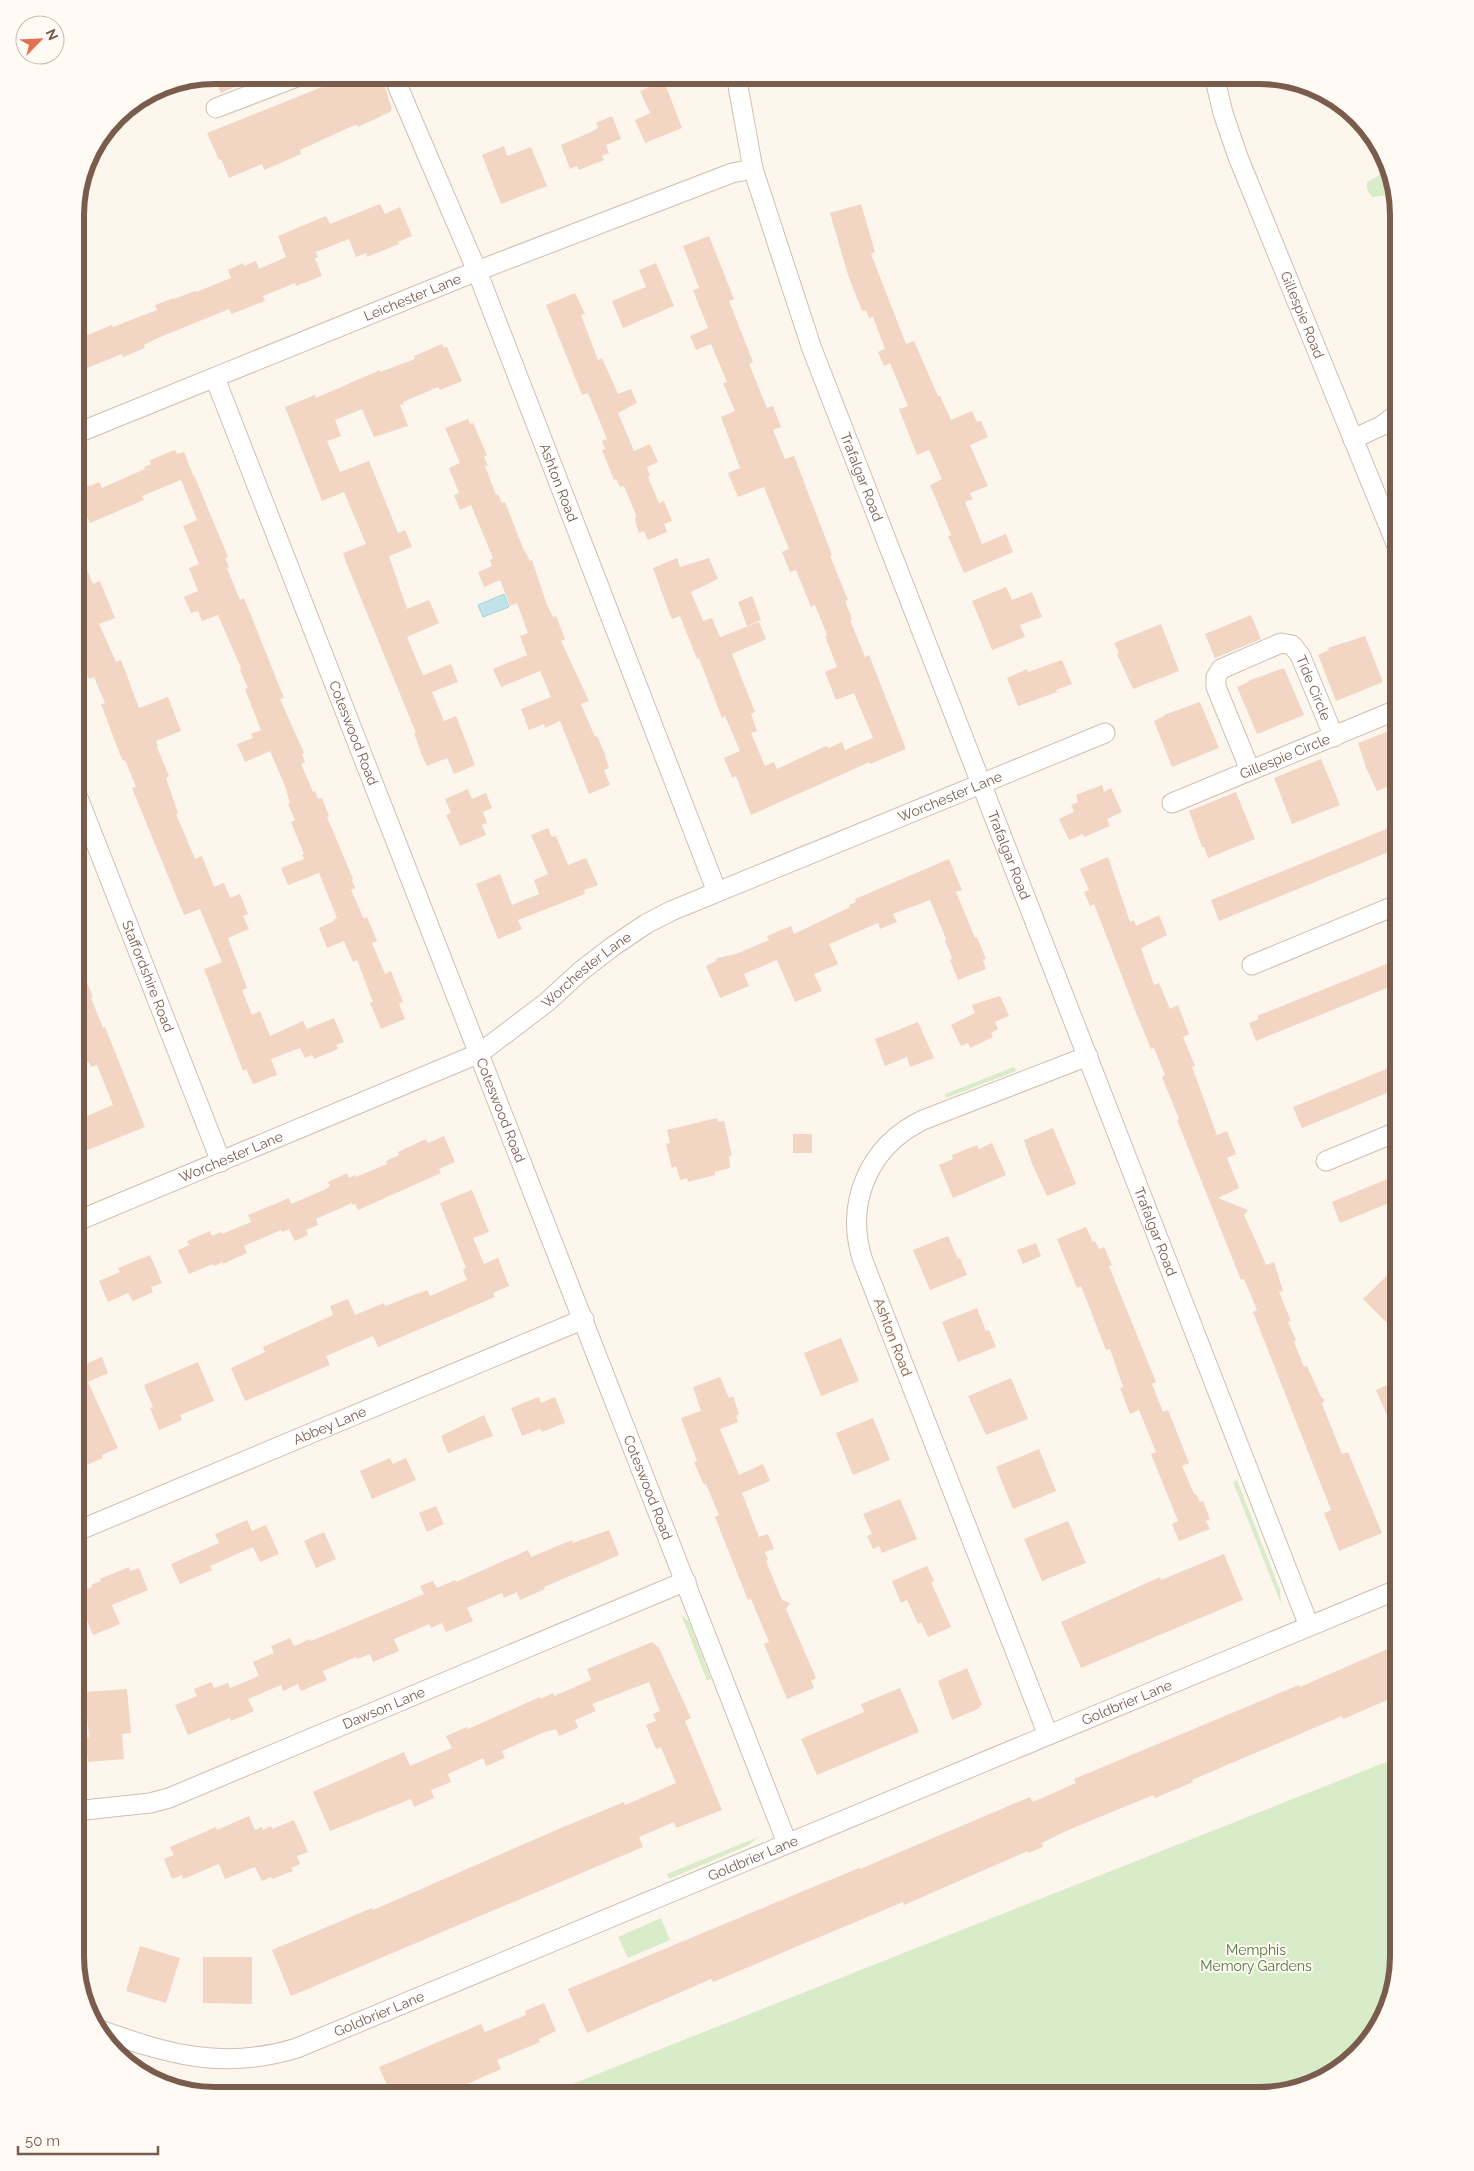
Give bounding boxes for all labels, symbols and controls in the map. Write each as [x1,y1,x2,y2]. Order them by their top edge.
north arrow [15,15,65,65]
text: N [42,27,61,43]
street label: Gillespie Road [1278,269,1327,361]
street label: Leichester Lane [361,270,463,324]
street label: Trafalgar Road [837,430,886,523]
street label: Ashton Road [536,441,581,524]
street label: Tide Circle [1293,653,1334,723]
street label: Coteswood Road [326,678,381,788]
street label: Gillespie Circle [1237,731,1332,782]
street label: Worchester Lane [896,768,1004,825]
street label: Trafalgar Road [984,808,1033,902]
street label: Staffordshire Road [119,918,177,1034]
street label: Worchester Lane [538,929,634,1011]
street label: Coteswood Road [473,1056,529,1165]
street label: Worchester Lane [177,1128,285,1186]
street label: Trafalgar Road [1131,1185,1180,1278]
street label: Ashton Road [871,1296,915,1378]
street label: Abbey Lane [291,1403,369,1448]
street label: Coteswood Road [621,1433,676,1542]
street label: Goldbrier Lane [1079,1677,1174,1728]
street label: Dawson Lane [340,1684,427,1732]
street label: Goldbrier Lane [705,1832,800,1884]
park label: Memphis Memory Gardens [1200,1942,1312,1974]
street label: Goldbrier Lane [332,1988,426,2040]
scale bar [18,2124,158,2156]
text: 50 m [25,2132,60,2150]

